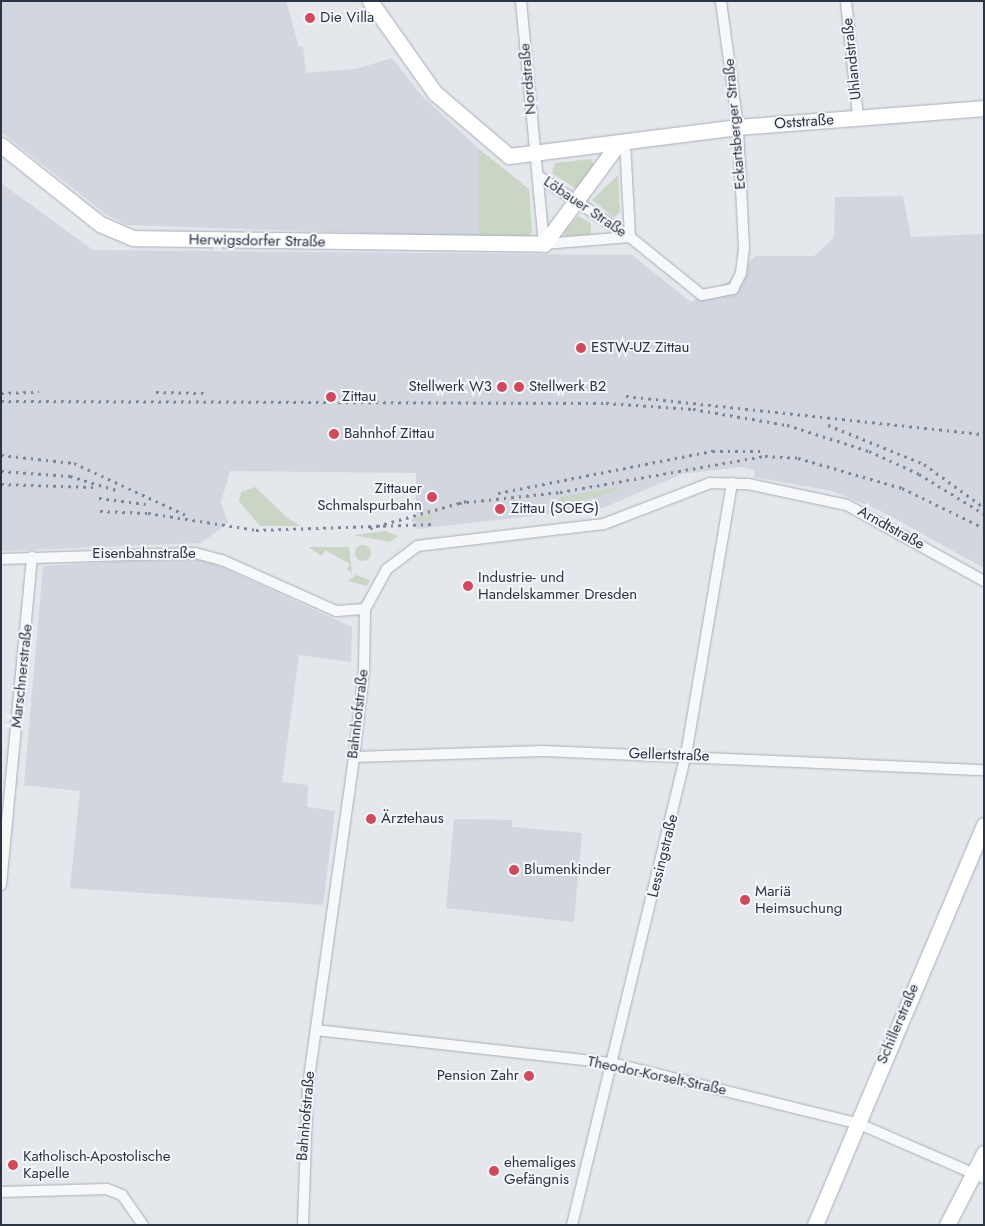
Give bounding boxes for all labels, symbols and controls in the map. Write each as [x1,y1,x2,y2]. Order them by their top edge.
place label: Die Villa [320,9,374,27]
marker: Die Villa [304,12,316,24]
street label: Uhlandstraße [839,17,865,101]
street label: Nordstraße [516,42,540,116]
street label: Eckartsberger Straße [720,58,750,190]
street label: Oststraße [774,111,834,133]
street label: Löbauer Straße [540,173,630,241]
street label: Herwigsdorfer Straße [189,231,325,251]
place label: ESTW-UZ Zittau [591,339,689,357]
marker: ESTW-UZ Zittau [575,342,587,354]
place label: Stellwerk W3 [409,378,492,396]
place label: Stellwerk B2 [529,378,606,396]
marker: Stellwerk W3 [496,381,508,393]
marker: Stellwerk B2 [513,381,525,393]
place label: Zittau [342,388,376,406]
marker: Zittau [324,390,338,404]
place label: Bahnhof Zittau [344,425,435,443]
marker: Bahnhof Zittau [328,428,340,440]
place label: Zittauer Schmalspurbahn [317,479,422,514]
marker: Zittauer Schmalspurbahn [426,491,438,503]
place label: Zittau (SOEG) [511,500,599,518]
marker: Zittau (SOEG) [493,502,507,516]
street label: Arndtstraße [855,502,927,554]
street label: Eisenbahnstraße [92,545,196,563]
place label: Industrie- und Handelskammer Dresden [478,568,637,603]
marker: Industrie- und Handelskammer Dresden [462,580,474,592]
street label: Marschnerstraße [8,623,36,729]
street label: Bahnhofstraße [344,668,372,760]
street label: Gellertstraße [628,745,710,765]
place label: Ärztehaus [381,810,444,828]
marker: Ärztehaus [365,813,377,825]
street label: Lessingstraße [644,813,682,899]
place label: Blumenkinder [524,861,611,879]
marker: Blumenkinder [508,864,520,876]
place label: Mariä Heimsuchung [755,882,842,917]
marker: Mariä Heimsuchung [739,894,751,906]
street label: Schillerstraße [873,981,923,1067]
street label: Theodor-Korselt-Straße [586,1052,728,1100]
place label: Pension Zahr [437,1067,519,1085]
street label: Bahnhofstraße [293,1070,319,1162]
marker: Pension Zahr [523,1070,535,1082]
place label: Katholisch-Apostolische Kapelle [23,1147,171,1182]
place label: ehemaliges Gefängnis [504,1153,576,1188]
marker: Katholisch-Apostolische Kapelle [7,1159,19,1171]
marker: ehemaliges Gefängnis [488,1165,500,1177]

